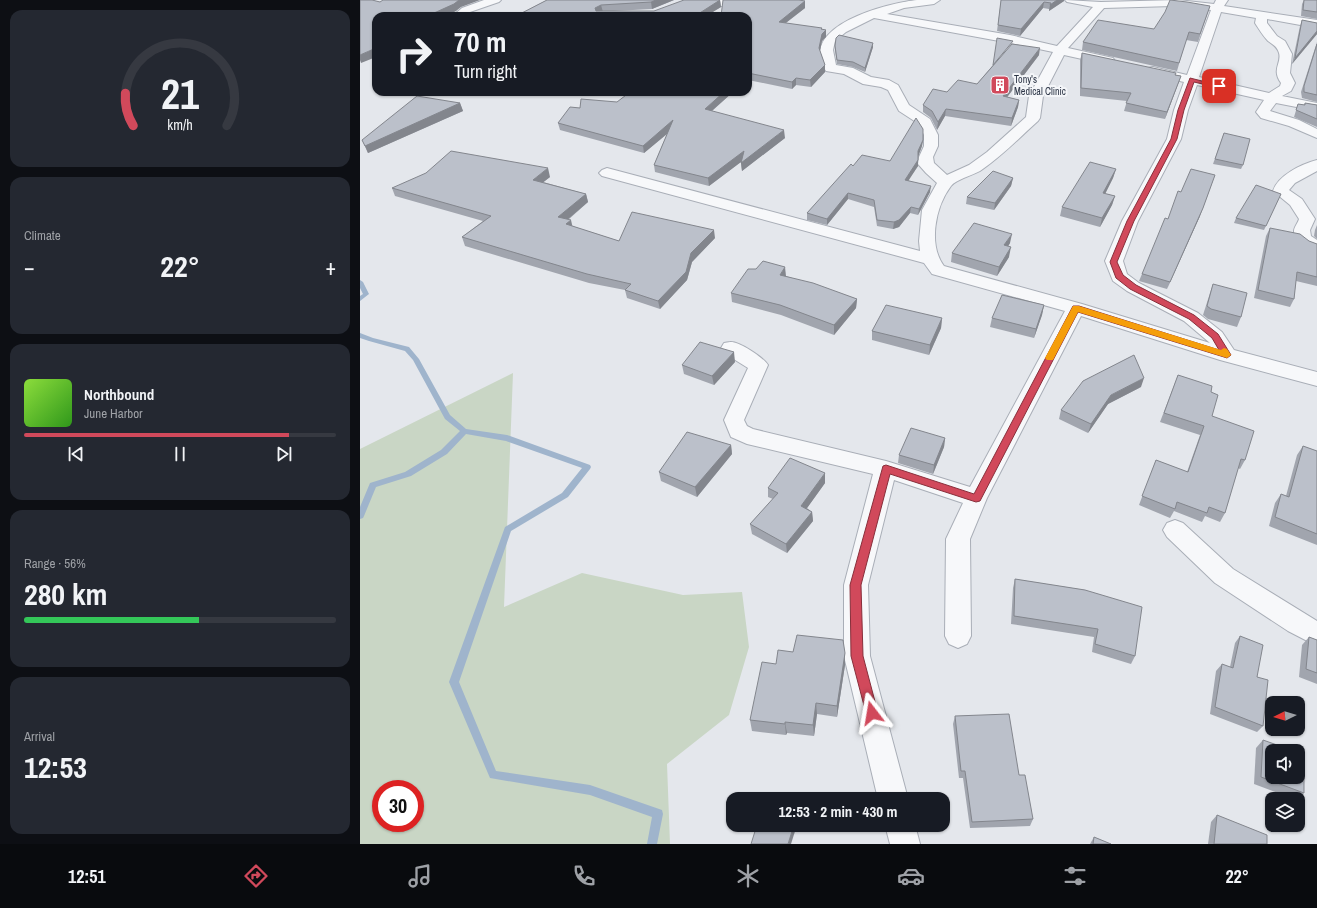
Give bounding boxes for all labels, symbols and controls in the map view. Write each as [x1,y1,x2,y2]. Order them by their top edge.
text: 70 m [454,23,506,61]
icon: right [388,28,440,80]
text: Turn right [454,59,517,84]
text: 21 [161,66,199,122]
pin [1202,69,1236,103]
place label: Tony's Medical Clinic [1014,73,1066,98]
building icon: Tony's Medical Clinic [989,74,1011,96]
icon: arrive [1208,75,1230,97]
text: km/h [167,115,193,134]
text: Climate [24,227,61,244]
text: 22° [160,246,200,286]
text: − [24,252,35,282]
text: + [325,252,336,282]
text: Northbound [84,384,154,405]
text: June Harbor [84,405,143,422]
icon: previous [65,443,87,465]
icon: pause [169,443,191,465]
icon: next [273,443,295,465]
text: Range · 56% [24,555,86,572]
text: 280 km [24,574,107,614]
position arrow [851,692,893,734]
north arrow [1265,696,1305,736]
map controls [1265,696,1305,832]
text: Arrival [24,728,55,745]
button: sound [1265,744,1305,784]
text: 12:53 [24,747,87,787]
speed limit sign: 30 [372,780,424,832]
button: layers [1265,792,1305,832]
text: 12:53 · 2 min · 430 m [779,801,897,822]
icon: directions [242,862,270,890]
icon: music [406,862,434,890]
icon: phone [570,862,598,890]
icon: climate [734,862,762,890]
icon: car [897,862,925,890]
icon: filters [1061,862,1089,890]
text: 12:51 [68,864,106,889]
text: 22° [1225,864,1249,889]

